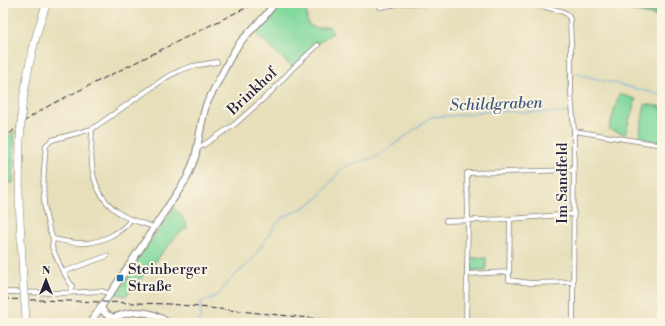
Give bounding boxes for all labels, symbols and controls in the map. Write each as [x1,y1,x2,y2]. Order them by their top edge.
street label: Brinkhof [223,63,282,120]
water label: Schildgraben [449,92,544,116]
street label: Im Sandfeld [553,142,572,224]
north arrow [26,260,66,300]
place label: Steinberger Straße [128,260,208,296]
text: N [42,264,51,278]
marker: Steinberger Straße [115,273,125,283]

